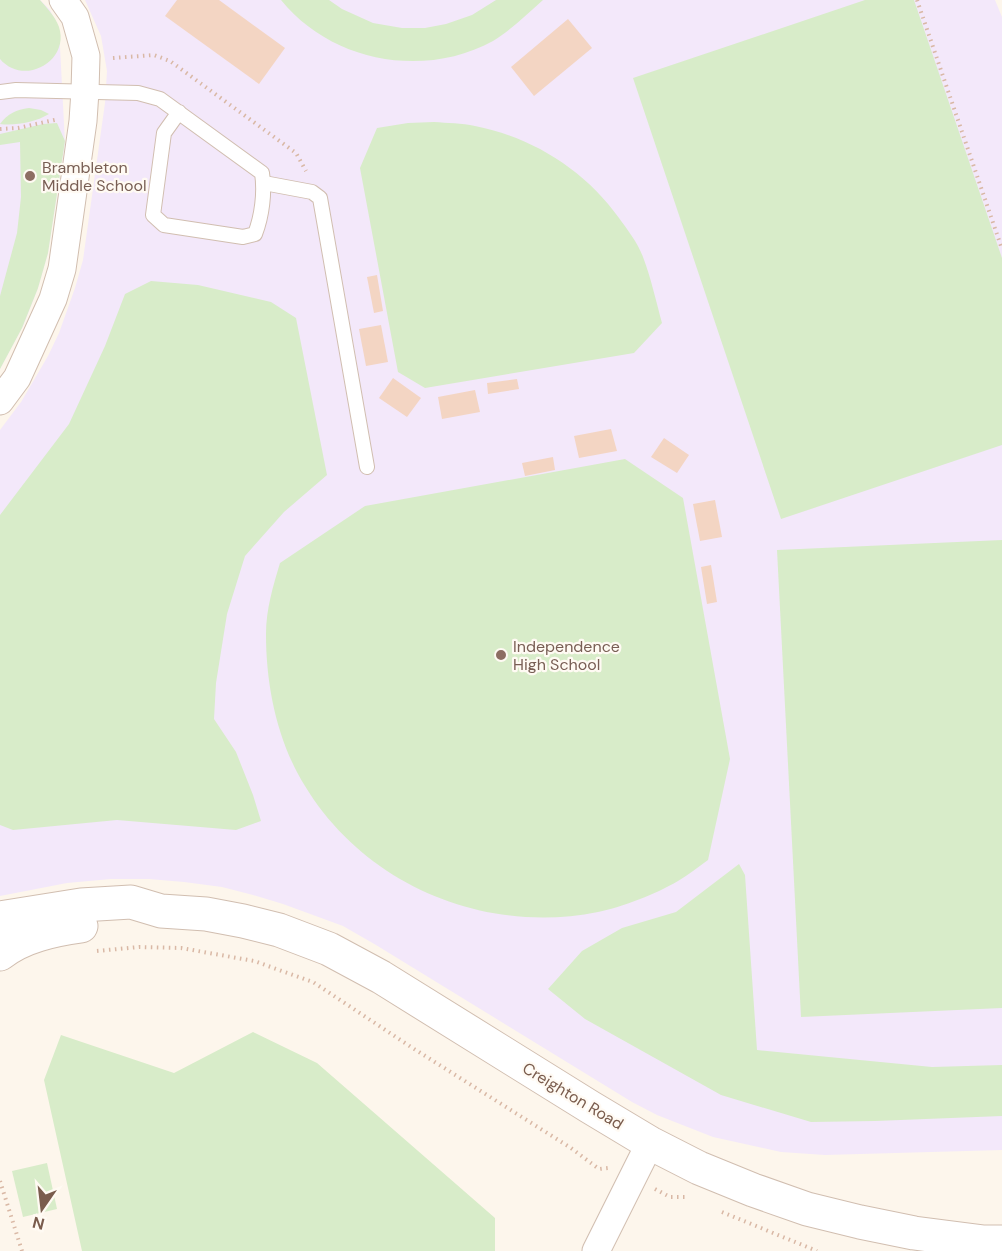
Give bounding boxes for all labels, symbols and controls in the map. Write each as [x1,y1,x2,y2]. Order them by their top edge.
place label: Brambleton Middle School [42,157,146,196]
marker: Brambleton Middle School [23,169,37,183]
place label: Independence High School [513,636,620,675]
marker: Independence High School [494,648,508,662]
street label: Creighton Road [519,1058,627,1134]
north arrow [12,1179,72,1239]
text: N [30,1211,47,1235]

